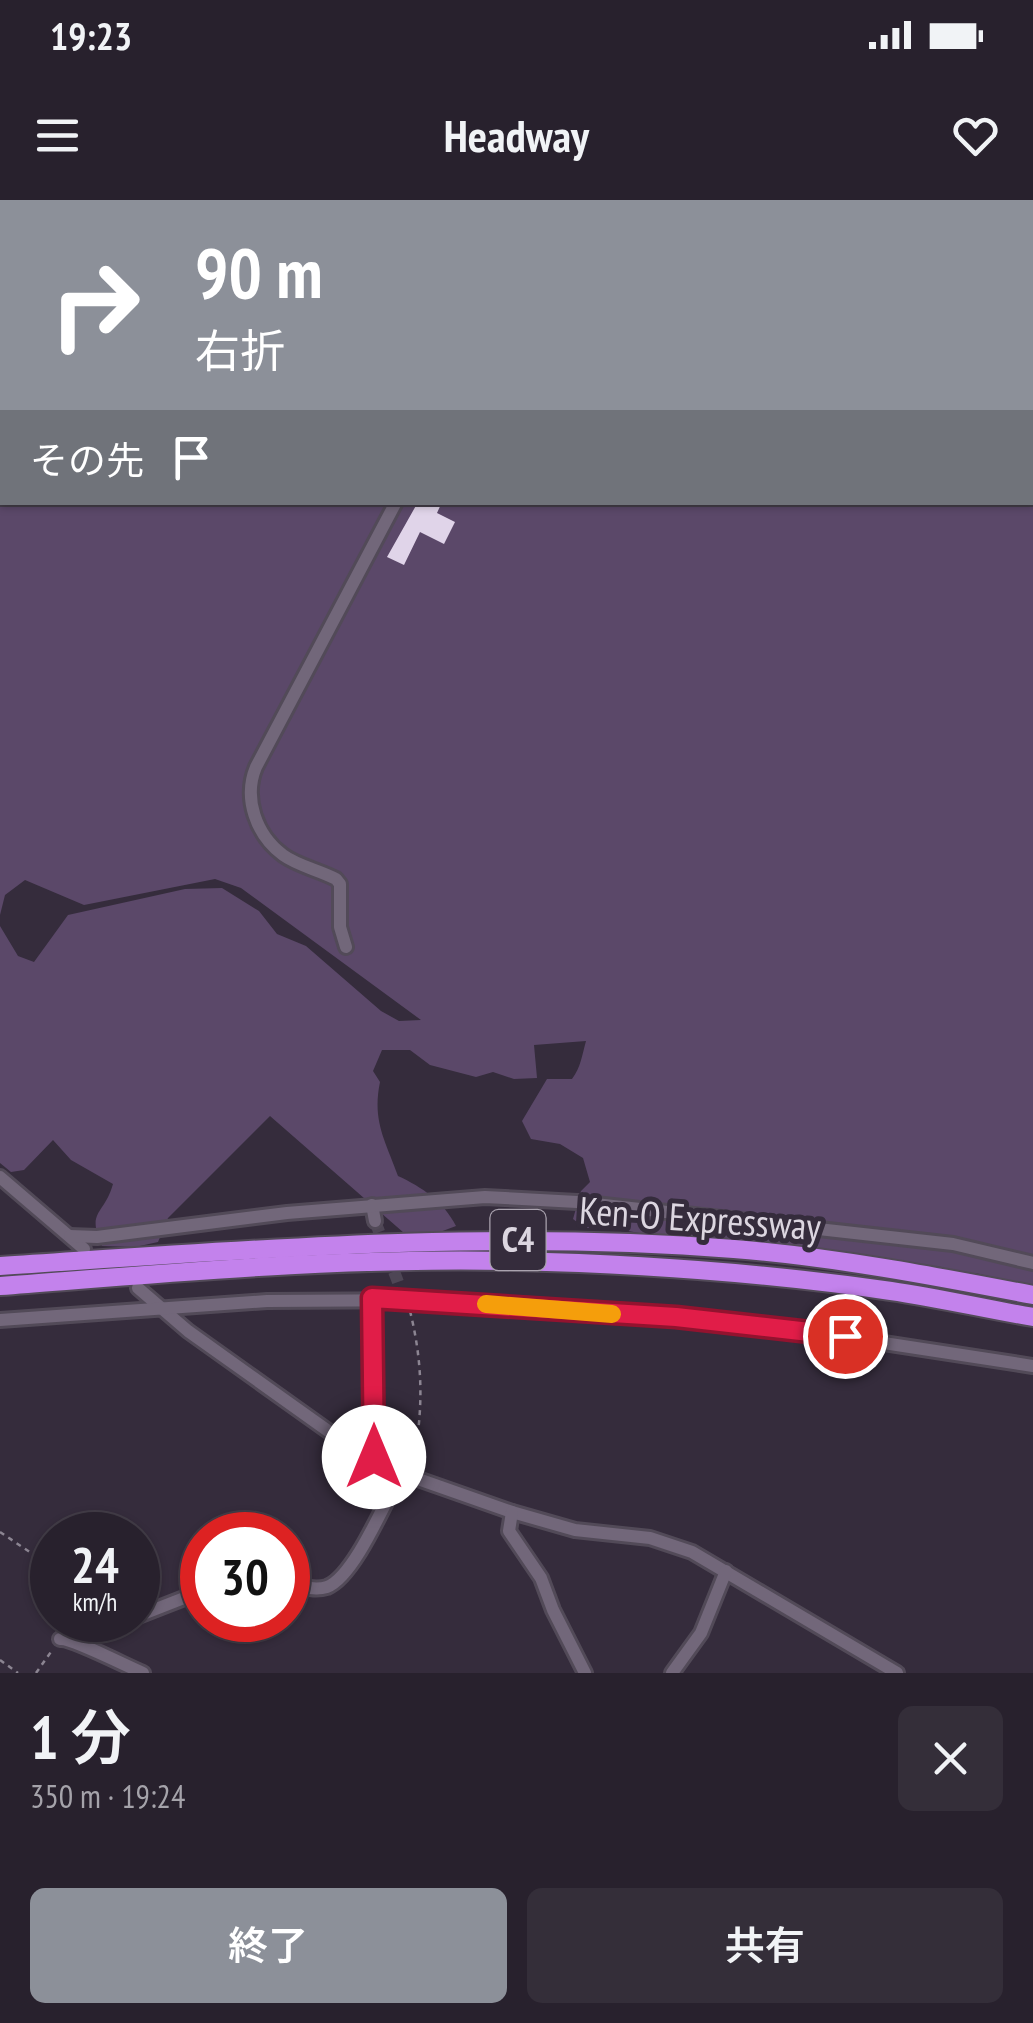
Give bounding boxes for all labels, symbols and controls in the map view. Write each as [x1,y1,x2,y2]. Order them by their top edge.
text: 19:23 [50,11,132,60]
text: Headway [444,106,589,164]
icon: menu [30,108,85,163]
icon: heart [948,108,1003,163]
text: 90 m [195,227,323,317]
icon: right [30,240,160,370]
text: 右折 [195,321,285,379]
icon: arrive [164,430,219,485]
text: その先 [30,435,144,484]
street label: Ken-O Expressway [578,1185,823,1250]
road number: C4 [490,1210,546,1270]
pin [803,1294,888,1379]
icon: arrive [818,1309,873,1364]
position arrow [322,1405,426,1509]
speed limit sign: 30 [180,1512,310,1642]
text: 24 [71,1532,119,1597]
text: km/h [73,1586,117,1618]
text: 1 分 [30,1698,131,1776]
button: close [898,1706,1003,1811]
text: 350 m · 19:24 [30,1775,185,1817]
button: 終了 [30,1888,507,2003]
button: 共有 [527,1888,1003,2003]

